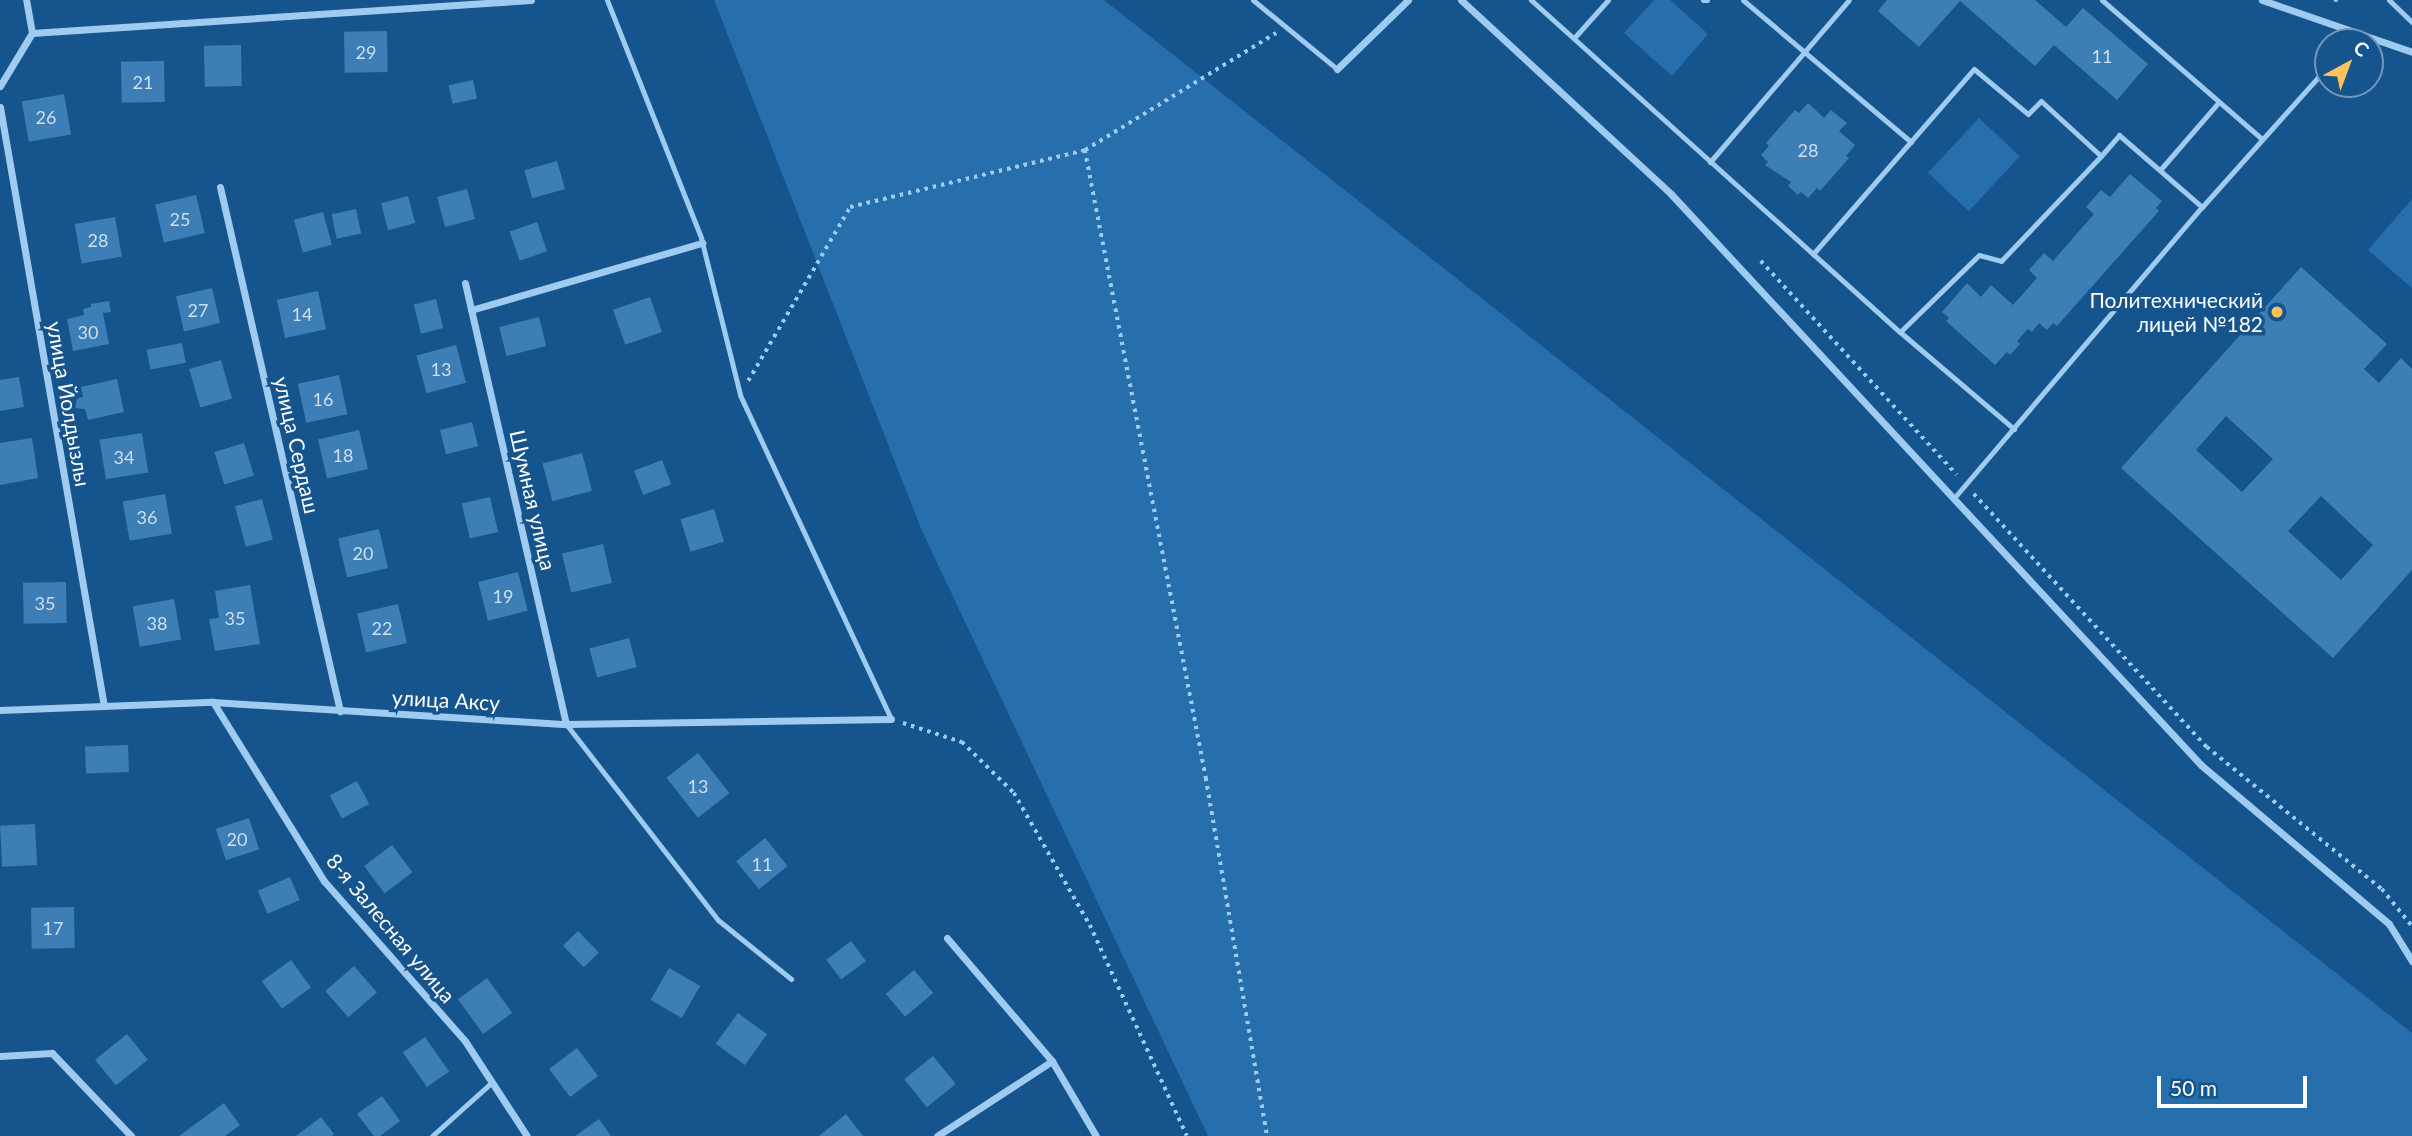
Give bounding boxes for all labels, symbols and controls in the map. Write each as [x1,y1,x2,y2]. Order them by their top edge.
north arrow [2314,28,2384,98]
text: С [2349,35,2374,61]
house number: 29 [356,41,376,63]
house number: 11 [2092,45,2112,67]
house number: 21 [133,71,153,93]
house number: 26 [36,106,56,128]
house number: 28 [1798,139,1818,161]
house number: 25 [170,208,190,230]
house number: 28 [88,229,108,251]
place label: Политехнический лицей №182 [2089,287,2263,337]
house number: 27 [188,299,208,321]
house number: 14 [292,303,312,325]
marker: Политехнический лицей №182 [2269,304,2285,320]
street label: улица Йолдызлы [42,319,96,489]
house number: 30 [78,321,98,343]
house number: 13 [431,358,451,380]
street label: улица Сердаш [269,374,325,516]
house number: 16 [313,388,333,410]
street label: Шумная улица [505,427,561,573]
house number: 18 [333,444,353,466]
house number: 34 [114,446,134,468]
house number: 36 [137,506,157,528]
house number: 20 [353,542,373,564]
house number: 19 [493,585,513,607]
house number: 35 [35,592,55,614]
house number: 35 [225,607,245,629]
house number: 38 [147,612,167,634]
house number: 22 [372,617,392,639]
street label: улица Аксу [391,685,501,715]
house number: 13 [688,775,708,797]
house number: 20 [227,828,247,850]
street label: 8-я Залесная улица [321,848,461,1008]
house number: 11 [752,853,772,875]
house number: 17 [43,917,63,939]
scale bar [2160,1062,2310,1106]
text: 50 m [2170,1075,2217,1100]

